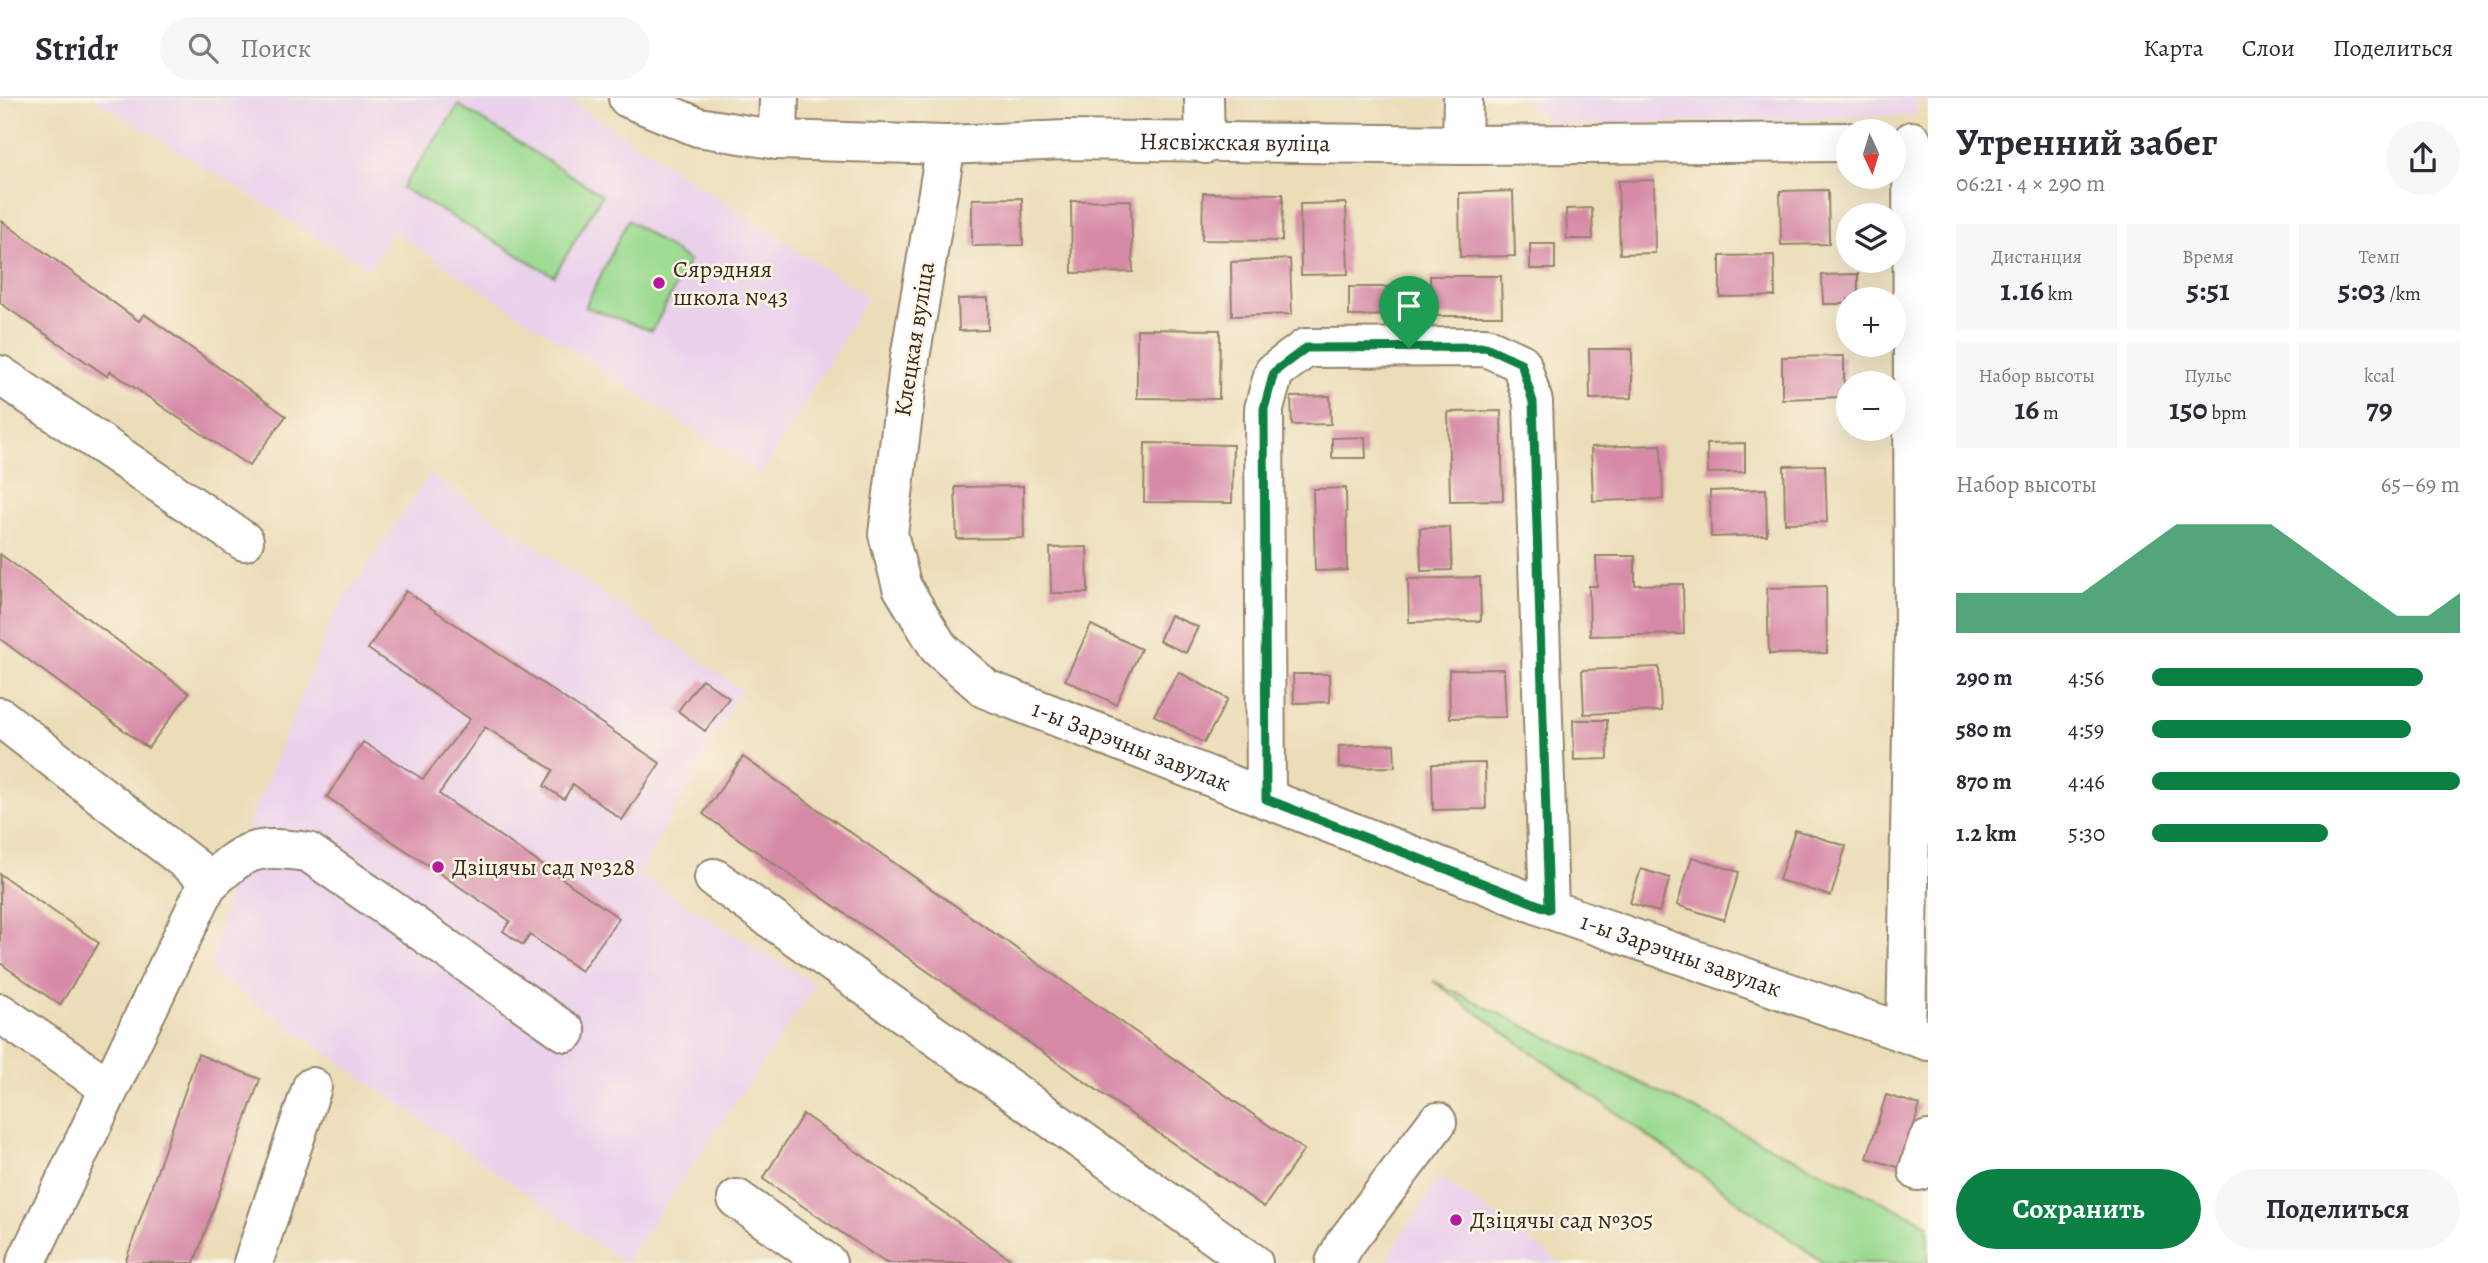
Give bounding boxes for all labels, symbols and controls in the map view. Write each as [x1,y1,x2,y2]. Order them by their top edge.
search box [160,17,650,80]
text: Stridr [35,26,118,71]
icon: search [184,29,222,67]
text: Поиск [240,31,311,66]
text: Карта [2143,32,2204,64]
text: Слои [2242,32,2295,64]
text: Поделиться [2333,32,2453,64]
text: Утренний забег [1956,116,2217,168]
north arrow [1836,119,1906,189]
map controls [1836,119,1906,441]
button: share [2386,121,2460,195]
street label: Нясвіжская вуліца [1139,125,1331,159]
text: 06:21 · 4 × 290 m [1956,168,2105,199]
button: layers [1836,203,1906,273]
text: Дистанция [1991,244,2082,270]
text: Время [2182,244,2234,270]
text: Темп [2359,244,2400,270]
place label: Сярэдняя школа №43 [673,253,788,313]
street label: Клецкая вуліца [886,259,942,419]
text: 1.16 [2000,270,2044,310]
text: 5:51 [2186,270,2230,310]
text: 5:03 [2338,270,2386,310]
marker: Сярэдняя школа №43 [651,275,667,291]
pin [1379,276,1439,348]
text: km [2044,281,2073,307]
text: /km [2386,281,2421,307]
icon: arrive [1390,287,1428,325]
button: + [1836,287,1906,357]
text: Набор высоты [1978,363,2095,389]
text: Пульс [2184,363,2232,389]
text: kcal [2364,363,2395,389]
button: − [1836,371,1906,441]
text: 16 [2015,389,2039,429]
text: 150 [2169,389,2208,429]
text: 79 [2366,389,2393,429]
text: m [2039,400,2059,426]
text: bpm [2208,400,2247,426]
text: Набор высоты [1956,469,2097,500]
text: 65–69 m [2381,469,2460,500]
text: 290 m [1956,662,2013,693]
text: 4:56 [2068,662,2104,693]
street label: 1-ы Зарэчны завулак [1027,693,1235,799]
text: 580 m [1956,714,2012,745]
text: 4:59 [2068,714,2104,745]
text: 870 m [1956,766,2012,797]
text: 4:46 [2068,766,2105,797]
text: 1.2 km [1956,818,2017,849]
text: 5:30 [2068,818,2105,849]
place label: Дзіцячы сад №328 [452,851,635,883]
marker: Дзіцячы сад №328 [430,859,446,875]
street label: 1-ы Зарэчны завулак [1576,905,1786,1005]
button: Сохранить [1956,1169,2201,1249]
button: Поделиться [2215,1169,2460,1249]
place label: Дзіцячы сад №305 [1470,1204,1653,1236]
marker: Дзіцячы сад №305 [1448,1212,1464,1228]

